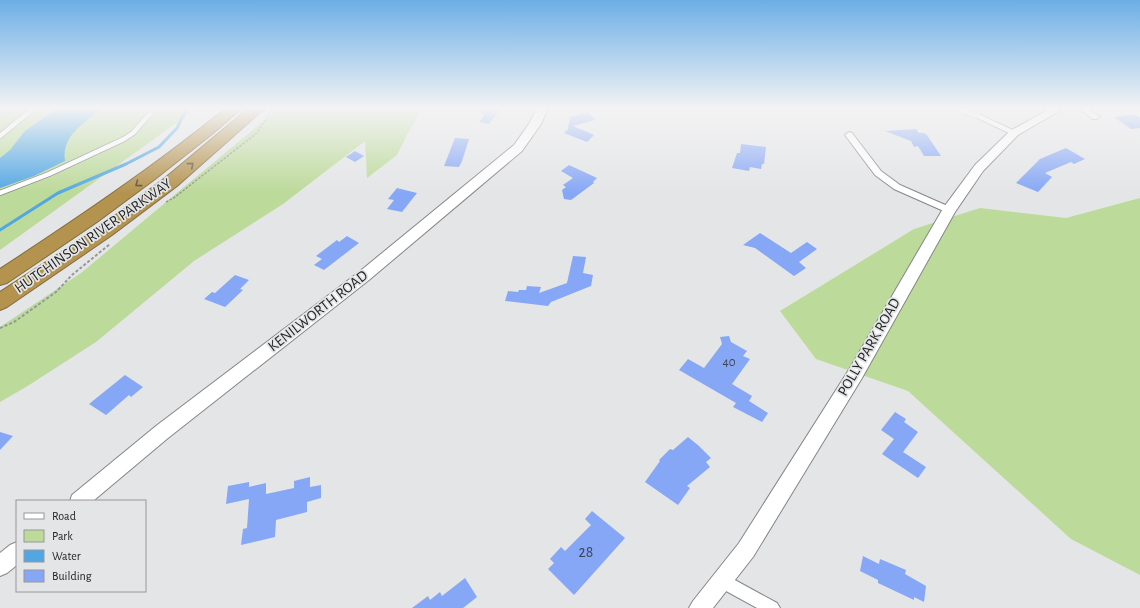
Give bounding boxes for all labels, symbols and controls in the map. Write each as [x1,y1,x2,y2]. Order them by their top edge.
one-way arrow [186,162,193,169]
street label: HUTCHINSON RIVER PARKWAY [12,176,174,296]
one-way arrow [136,179,143,186]
street label: KENILWORTH ROAD [265,267,371,354]
street label: POLLY PARK ROAD [835,295,903,398]
house number: 40 [722,356,736,369]
legend [16,500,146,592]
text: Road [52,510,76,522]
text: Park [52,530,73,542]
house number: 28 [579,544,593,560]
text: Water [52,550,81,562]
text: Building [52,570,92,582]

